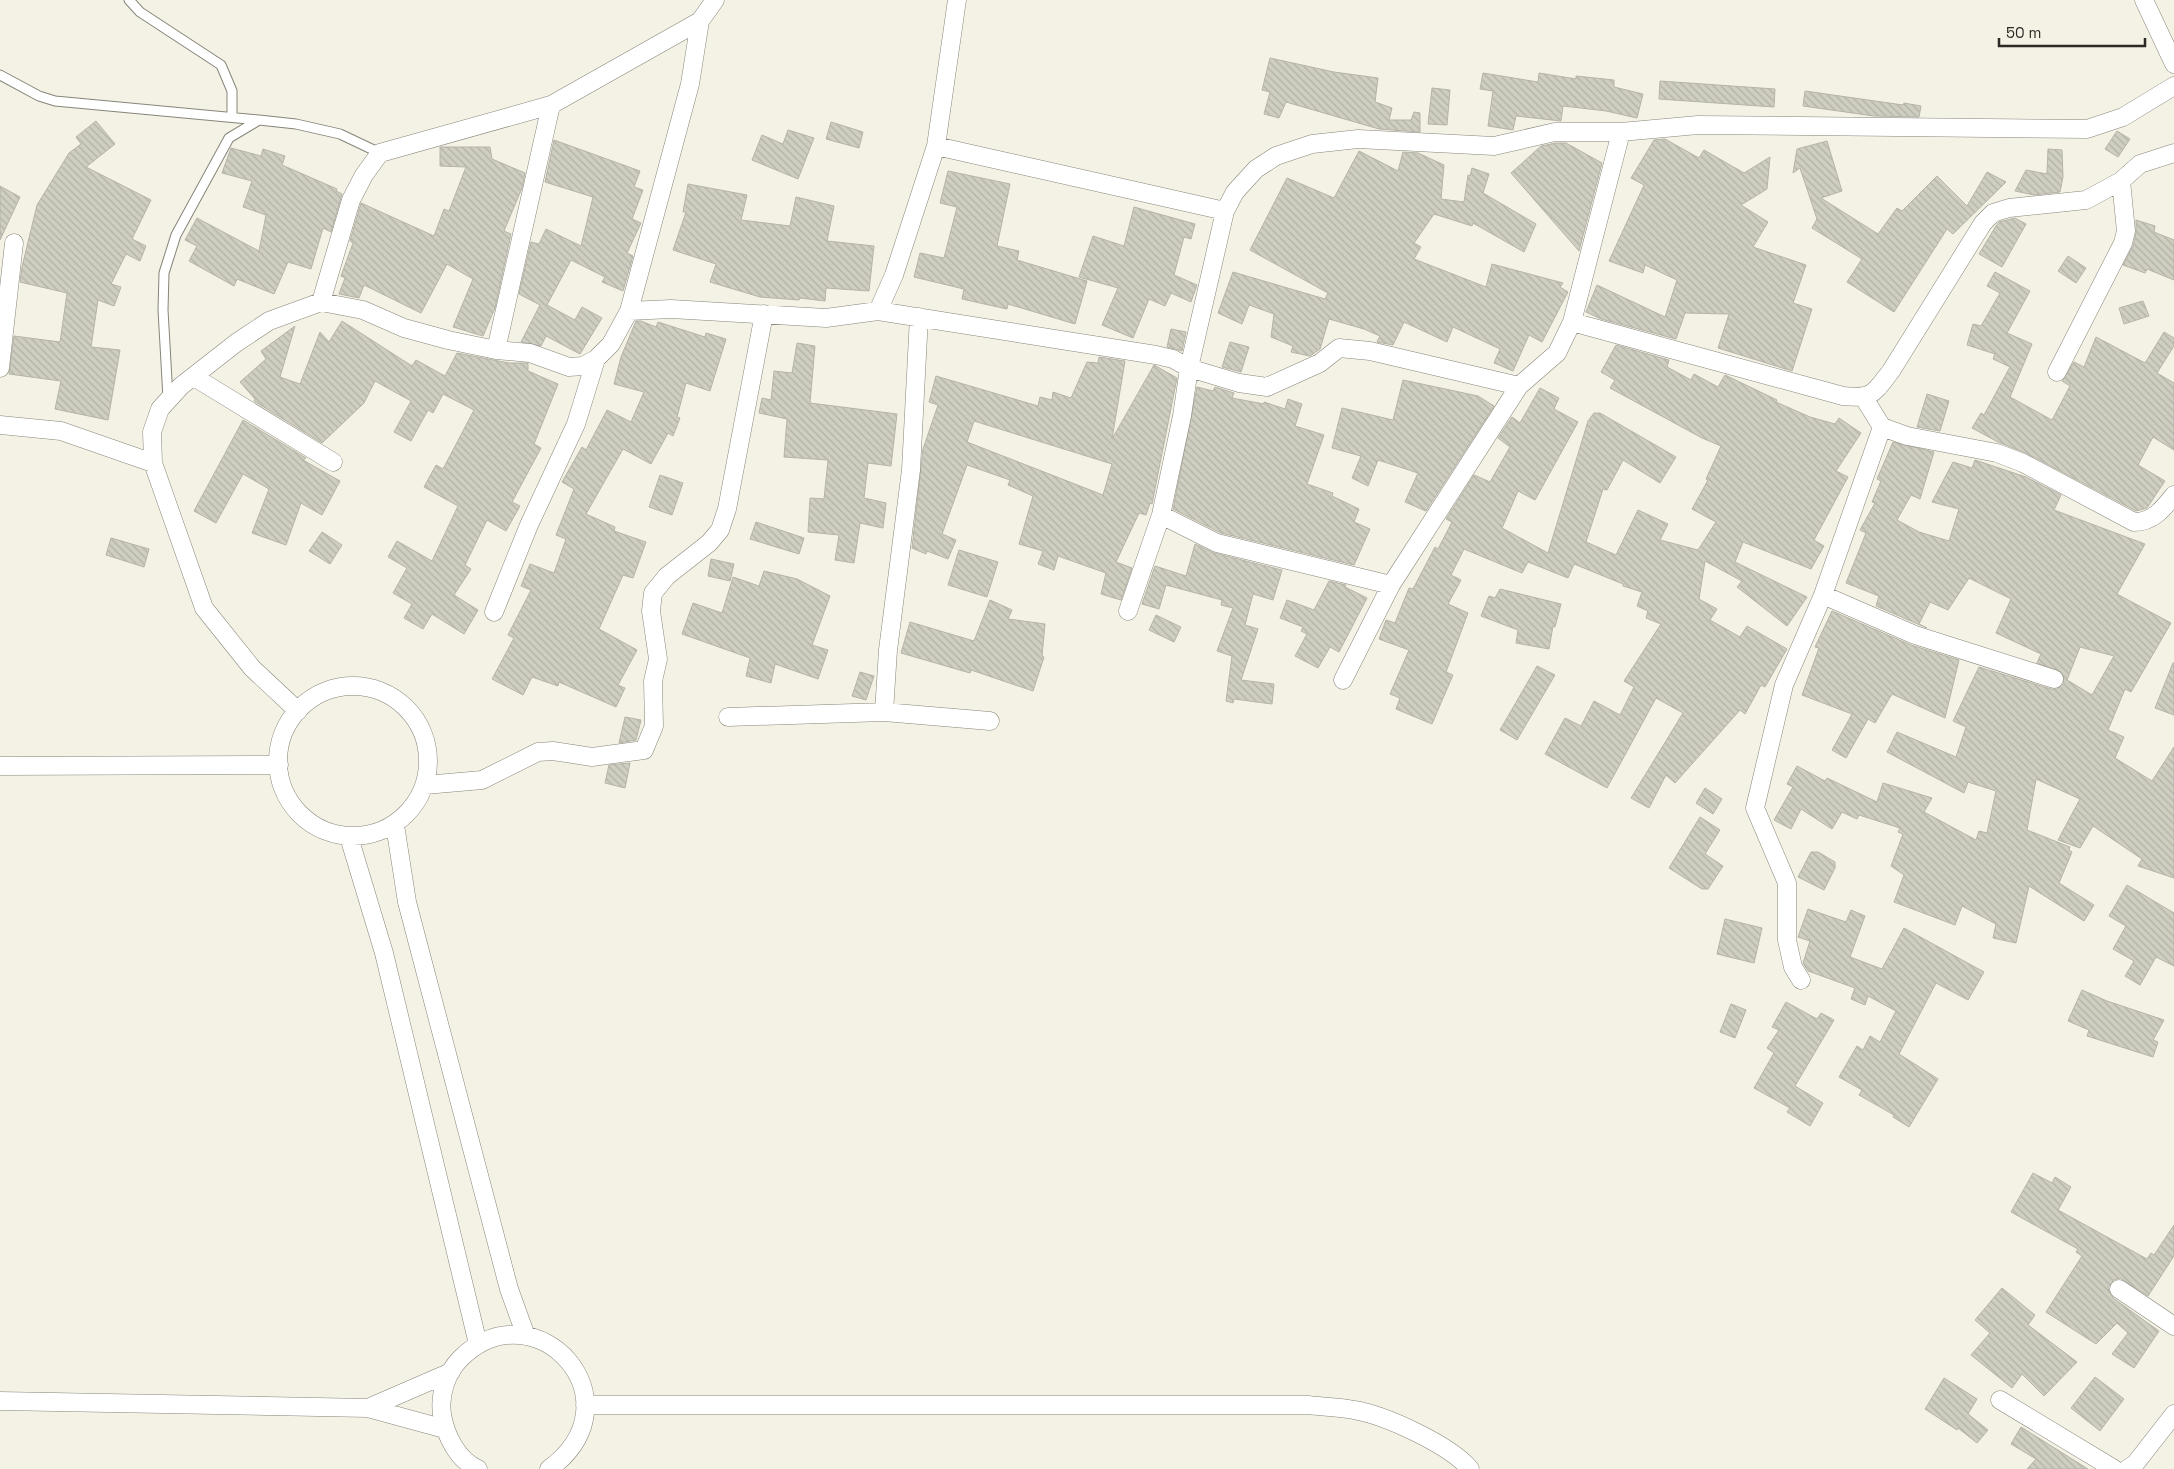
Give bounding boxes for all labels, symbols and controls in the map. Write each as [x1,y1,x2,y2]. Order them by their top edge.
scale bar [1999,15,2145,47]
text: 50 m [2006,23,2041,42]

